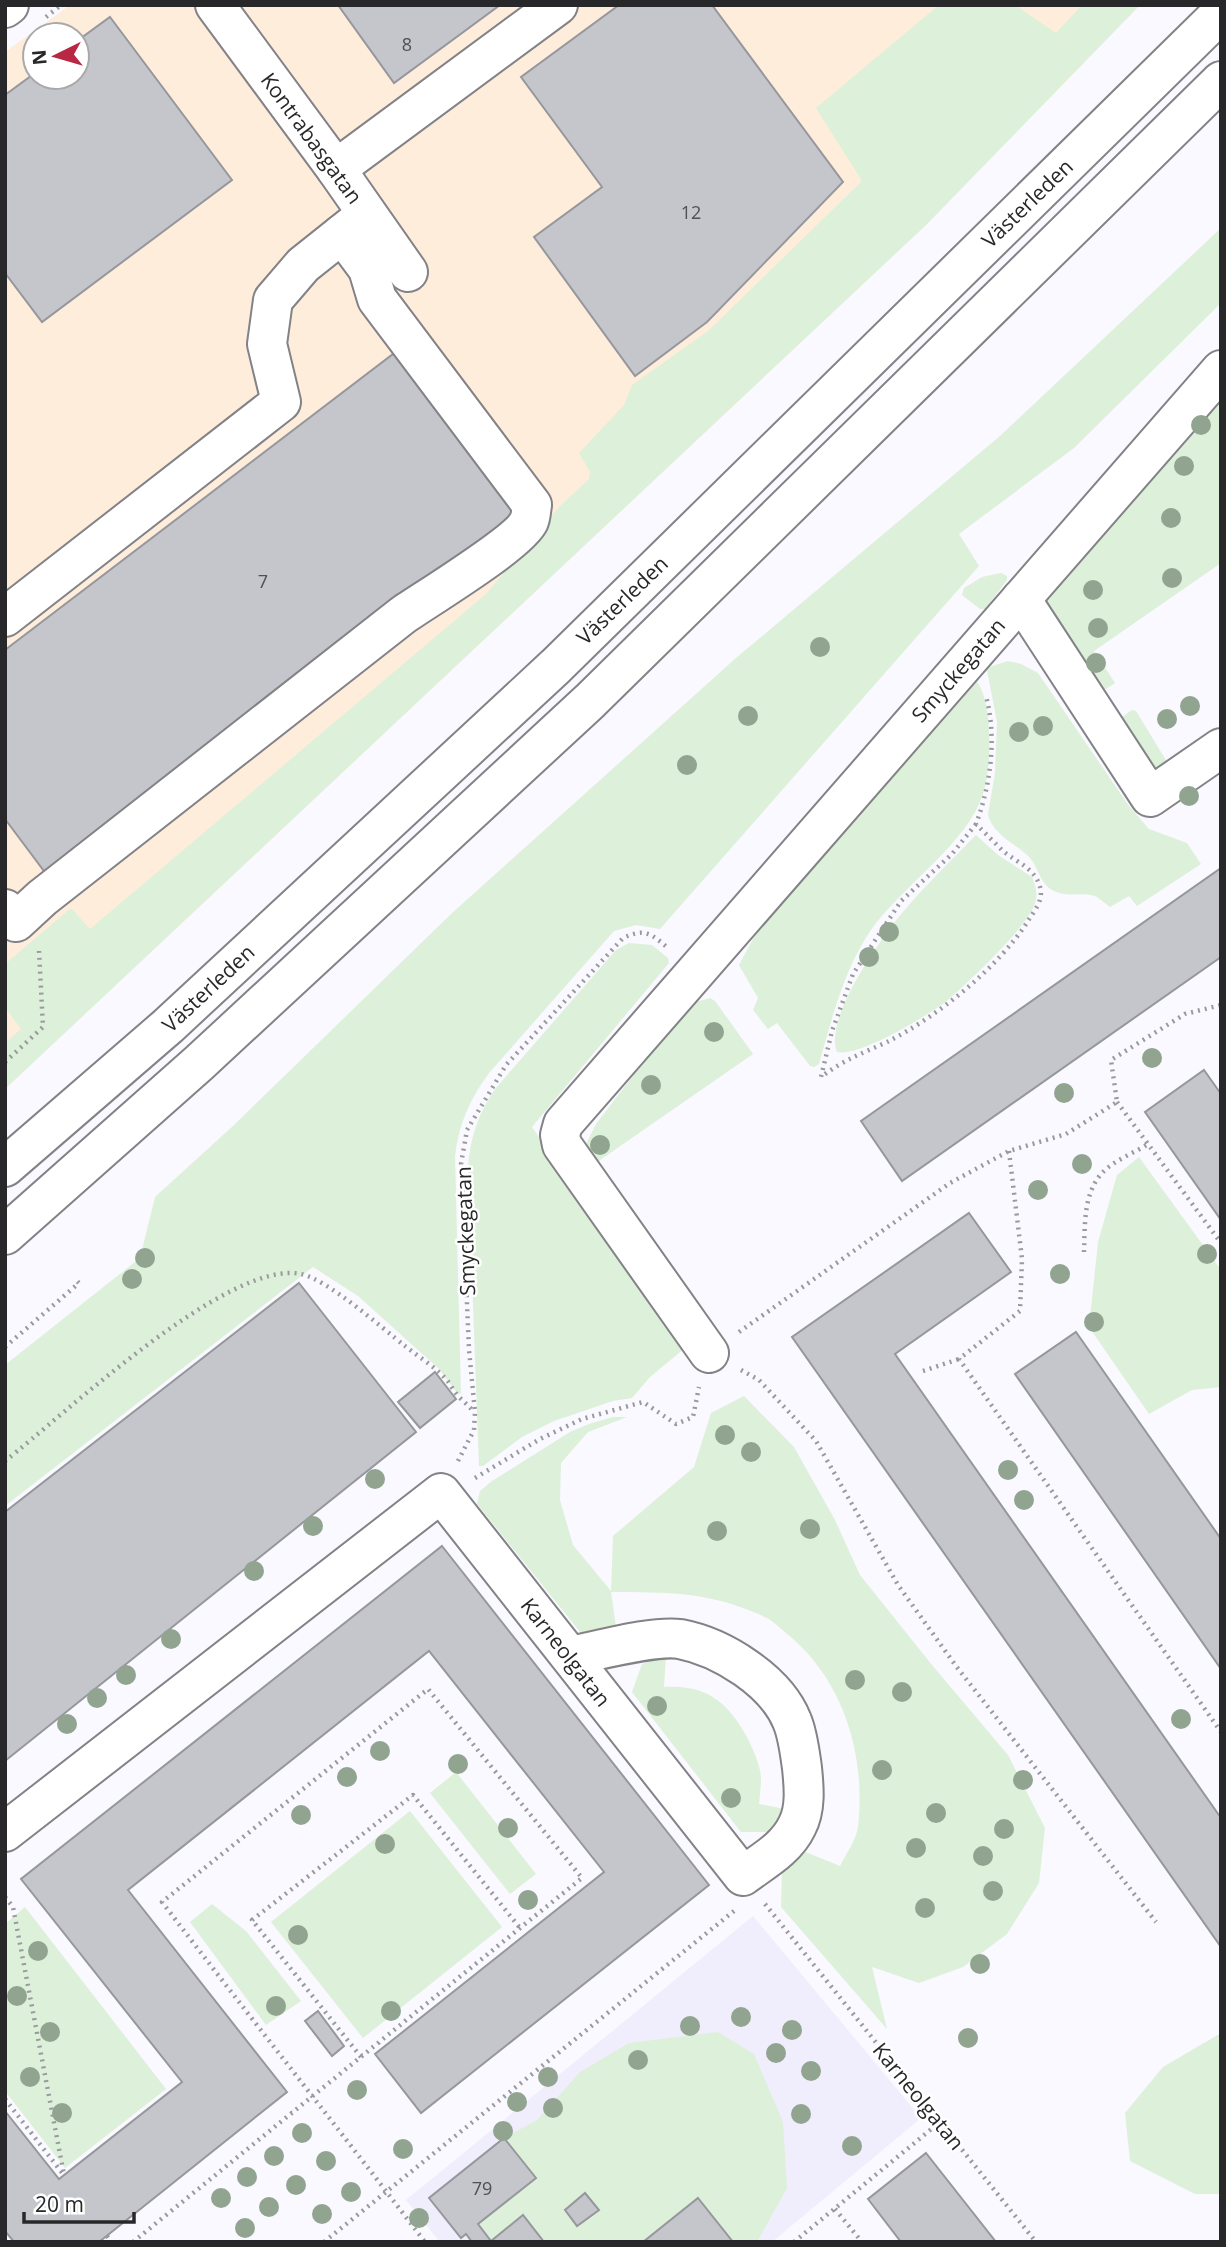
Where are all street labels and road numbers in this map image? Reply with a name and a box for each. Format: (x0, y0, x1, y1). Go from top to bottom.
street label: Kontrabasgatan (255, 67, 369, 209)
street label: Västerleden (975, 152, 1079, 254)
street label: Västerleden (570, 549, 674, 651)
street label: Smyckegatan (905, 612, 1011, 728)
street label: Västerleden (156, 938, 260, 1038)
street label: Smyckegatan (449, 1166, 481, 1296)
street label: Karneolgatan (515, 1592, 617, 1712)
street label: Karneolgatan (867, 2036, 971, 2156)

